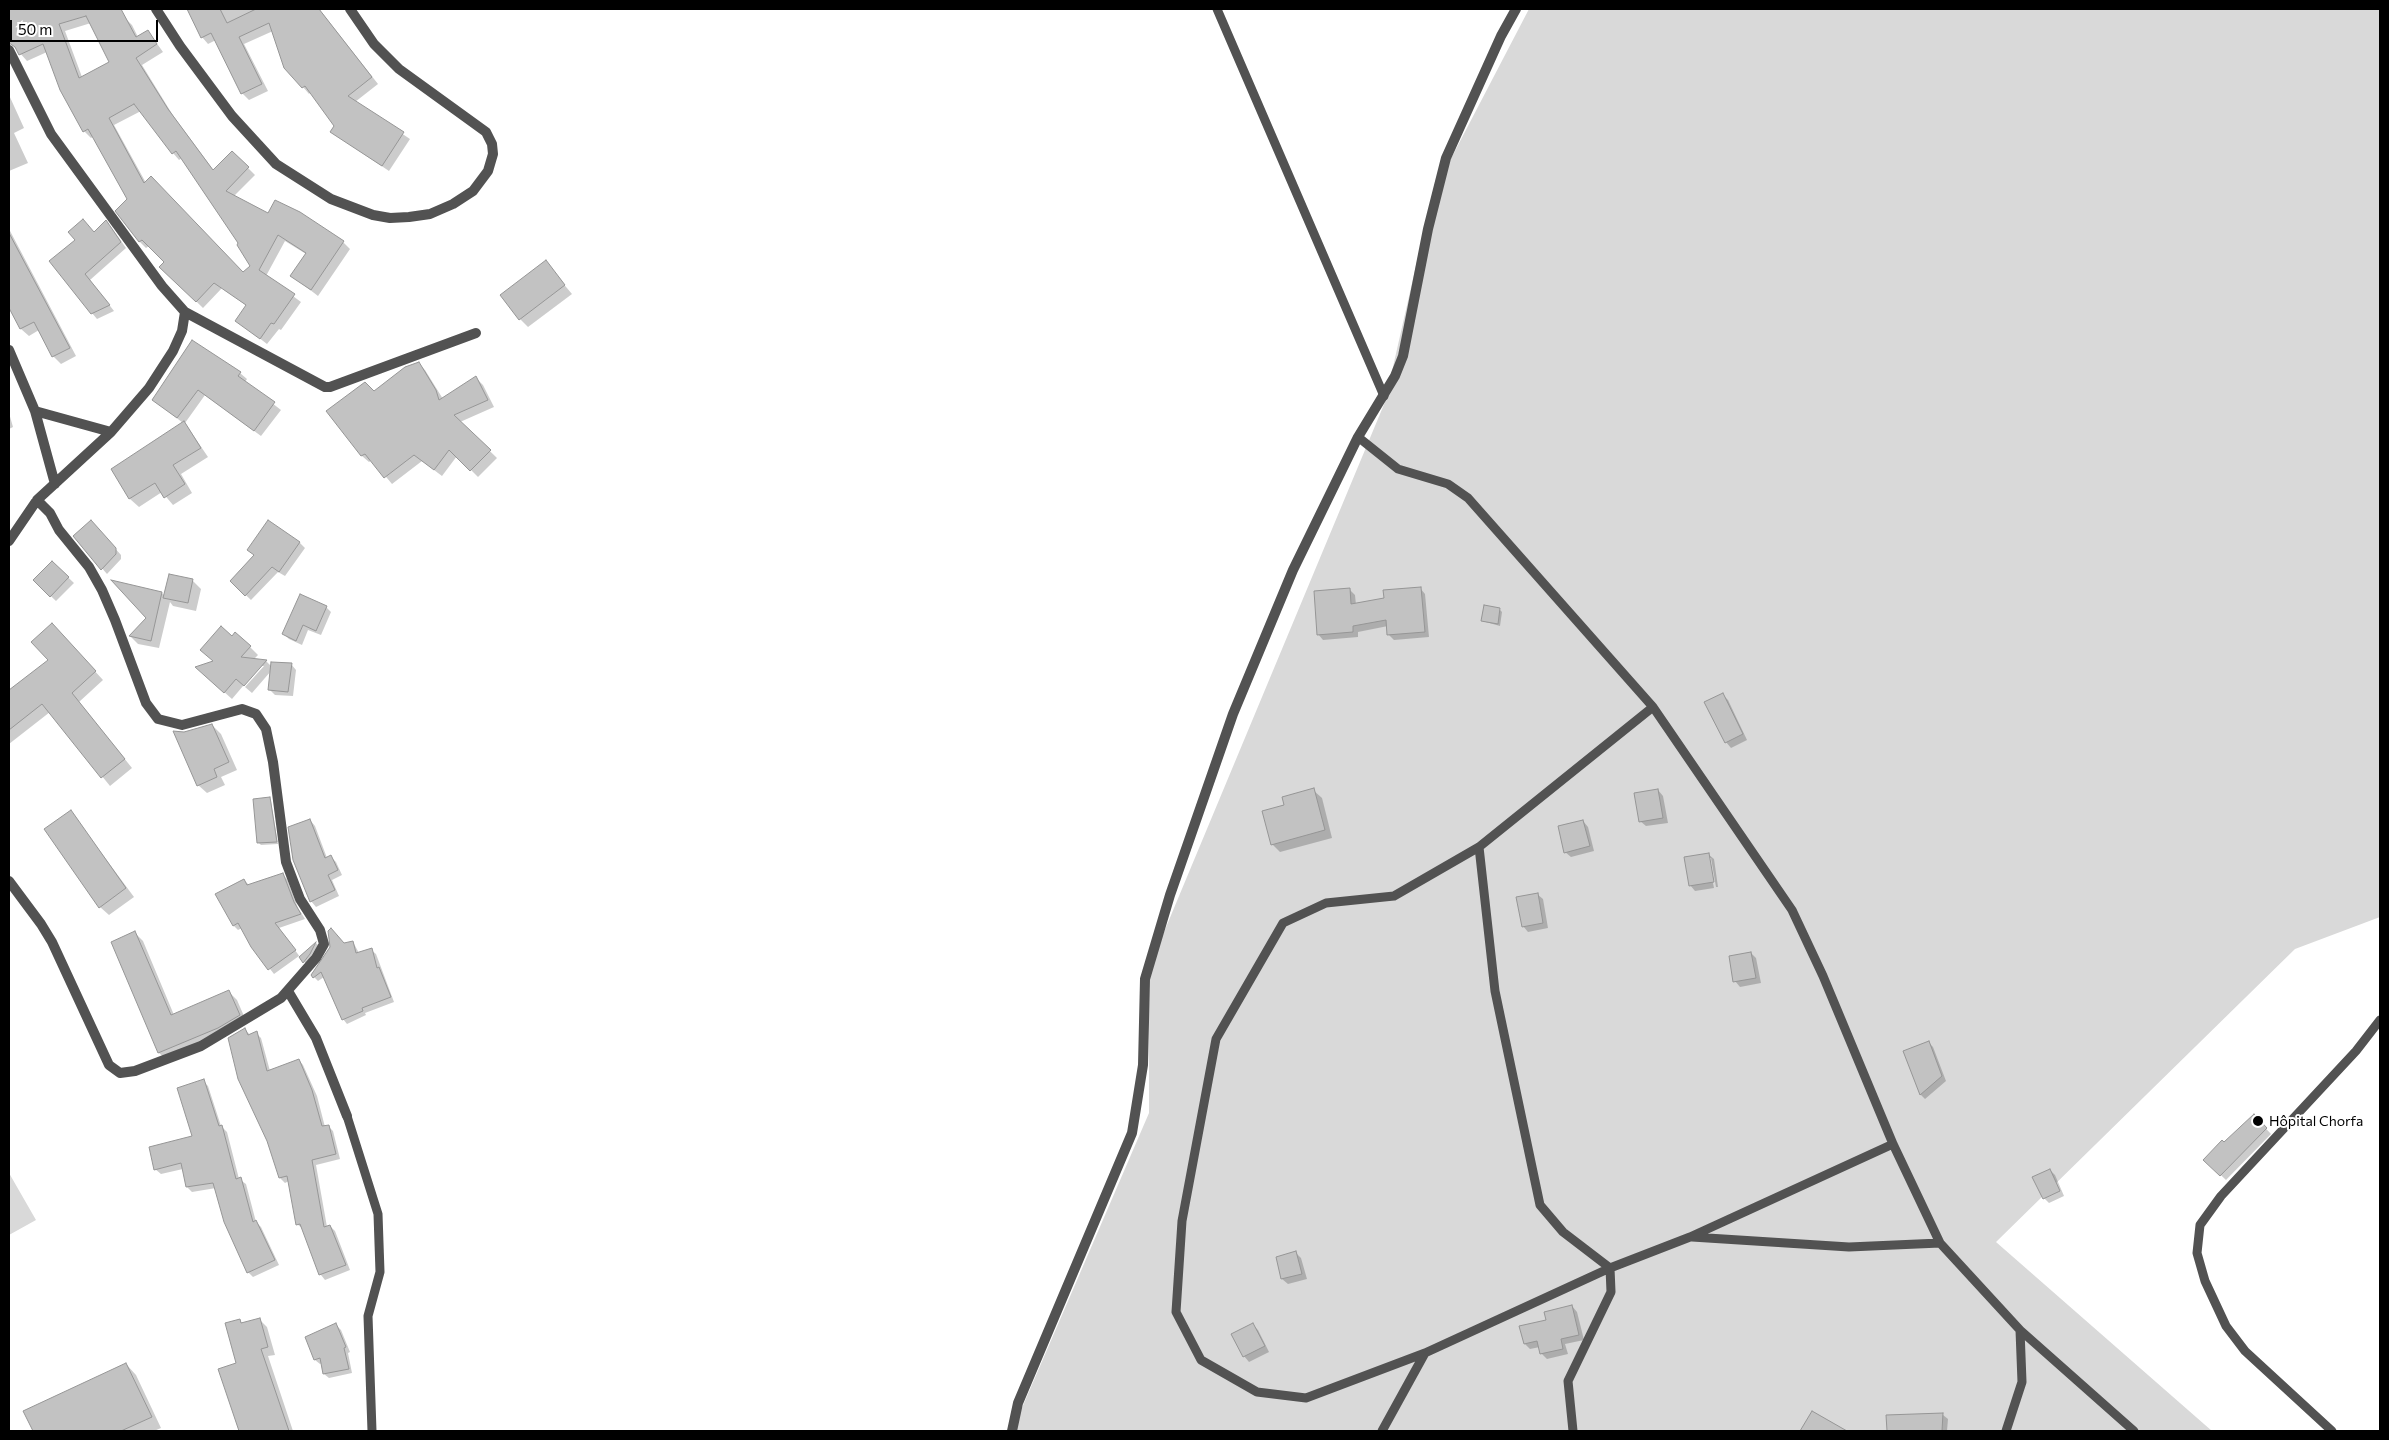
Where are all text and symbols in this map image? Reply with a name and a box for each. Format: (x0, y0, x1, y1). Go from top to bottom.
scale bar (12, 10, 160, 42)
text: 50 m (18, 20, 52, 38)
place label: Hôpital Chorfa (2269, 1113, 2363, 1129)
marker: Hôpital Chorfa (2251, 1114, 2265, 1128)

